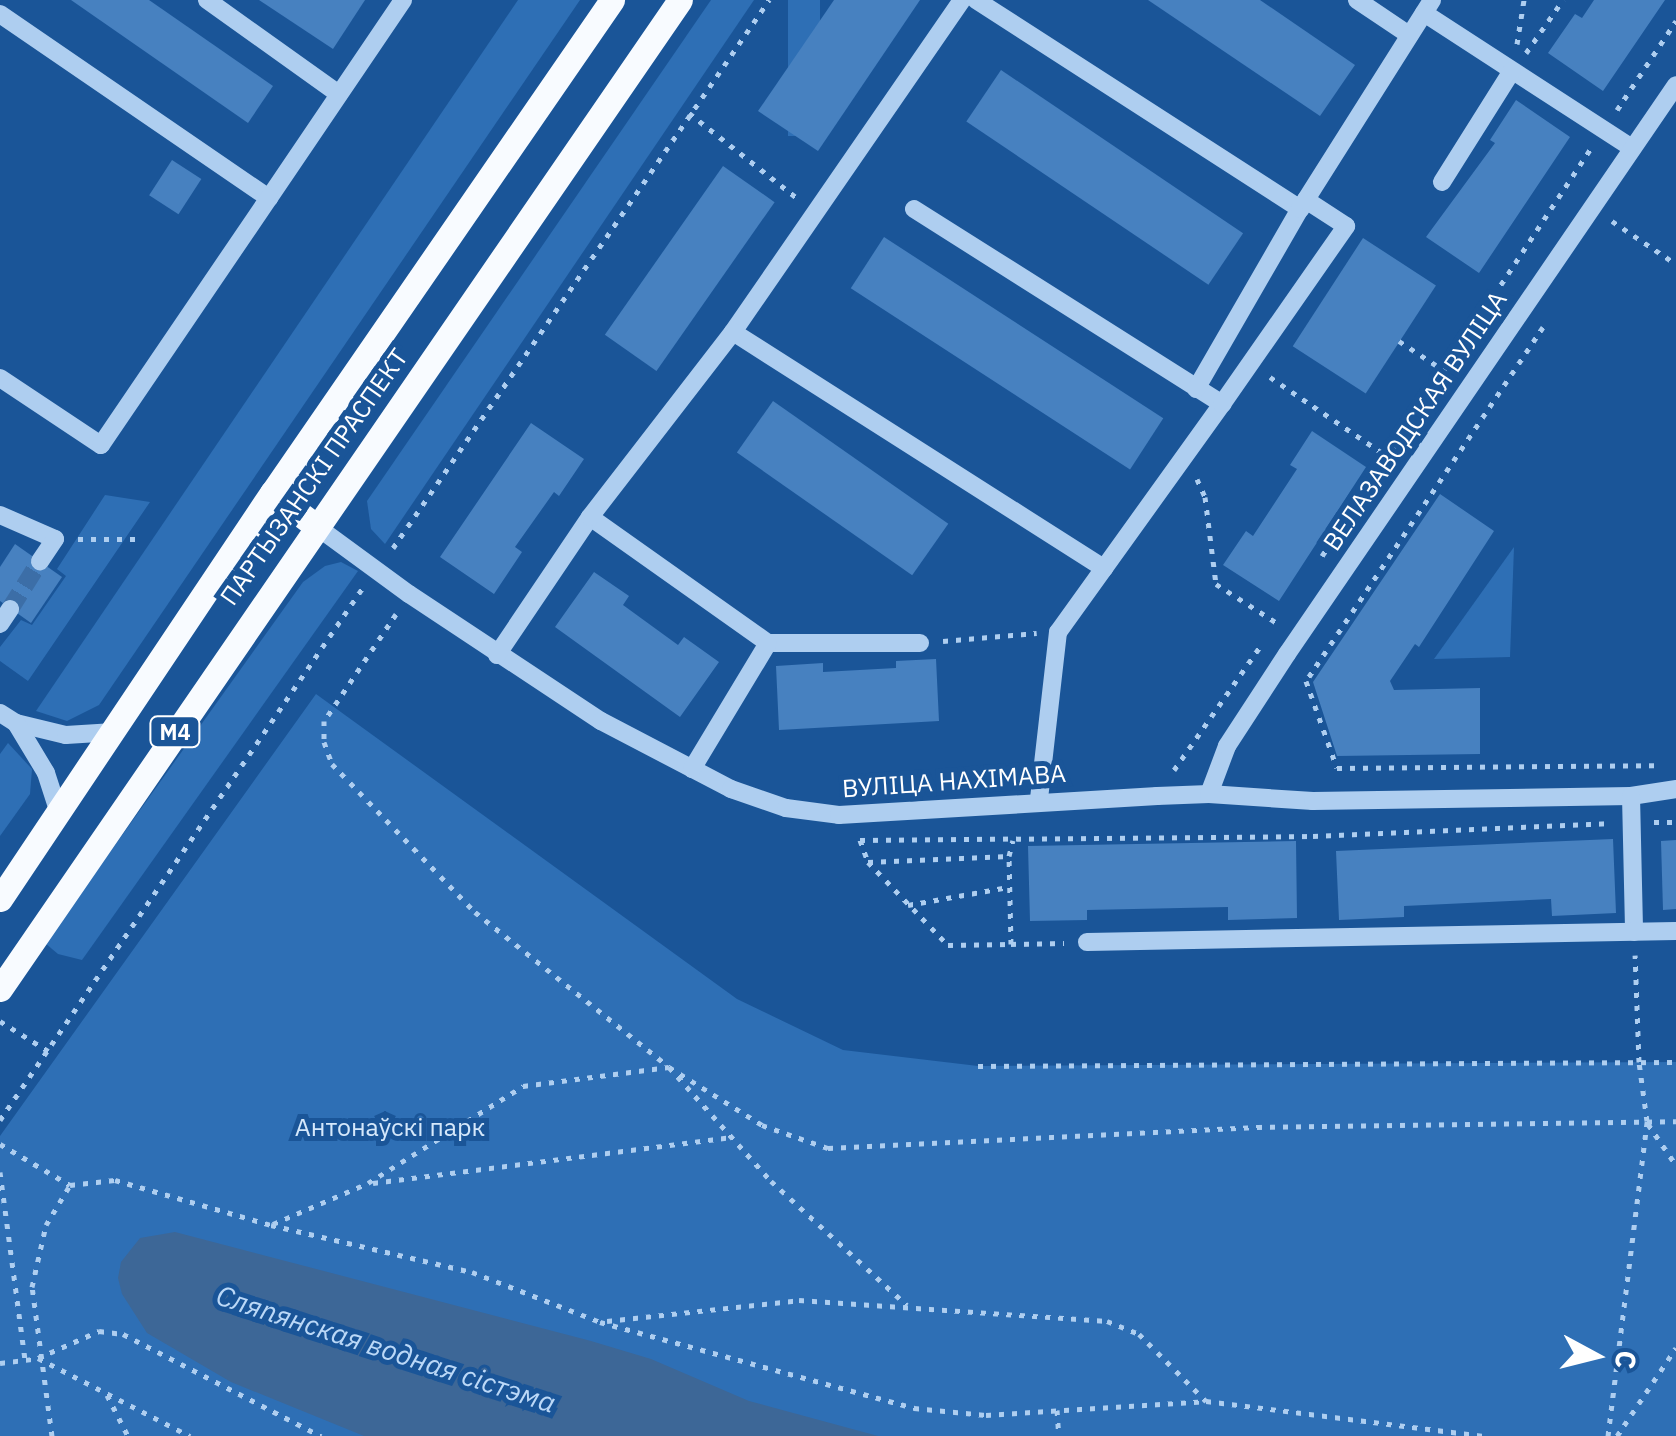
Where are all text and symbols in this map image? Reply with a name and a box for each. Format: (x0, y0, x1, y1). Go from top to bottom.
street label: ВЕЛАЗАВОДСКАЯ ВУЛІЦА (1317, 286, 1513, 556)
street label: ПАРТЫЗАНСКІ ПРАСПЕКТ (214, 343, 414, 611)
road number: М4 (148, 715, 202, 749)
street label: ВУЛІЦА НАХІМАВА (841, 758, 1067, 804)
park label: Антонаўскі парк (295, 1112, 485, 1142)
water label: Сляпянская водная сістэма (212, 1278, 560, 1420)
north arrow (1546, 1306, 1646, 1406)
text: С (1607, 1348, 1646, 1371)

